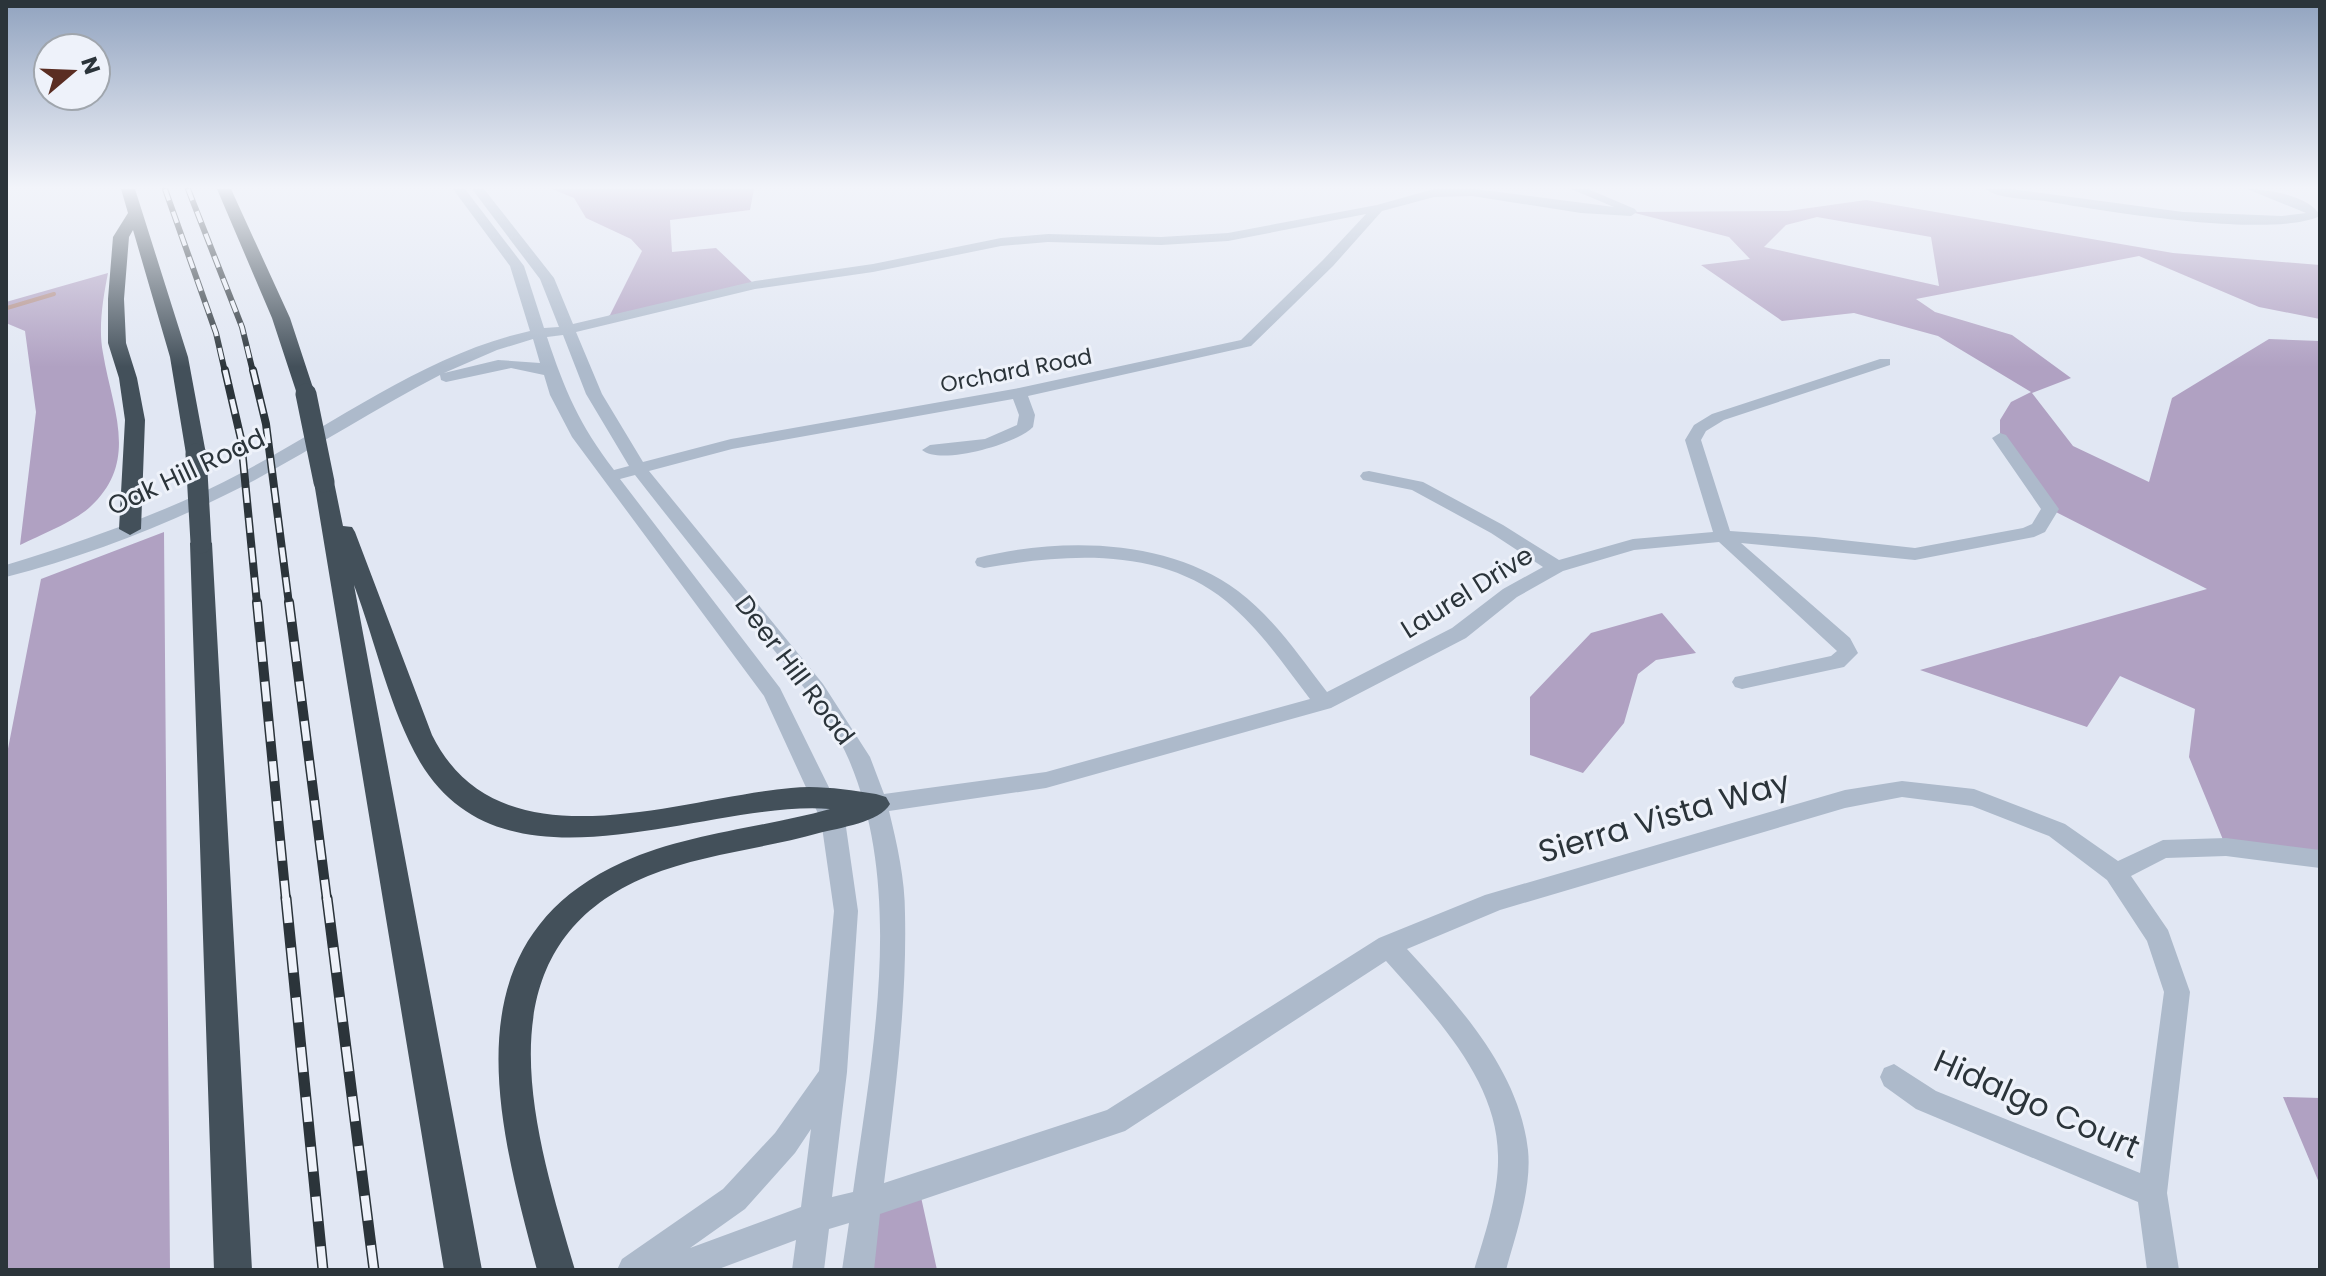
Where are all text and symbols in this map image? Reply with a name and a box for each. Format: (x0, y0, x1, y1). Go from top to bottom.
north arrow (32, 32, 112, 112)
text: N (73, 53, 108, 79)
street label: Orchard Road (938, 341, 1095, 400)
street label: Oak Hill Road (101, 420, 271, 524)
street label: Laurel Drive (1394, 537, 1540, 647)
street label: Deer Hill Road (727, 588, 863, 752)
street label: Sierra Vista Way (1533, 759, 1795, 874)
street label: Hidalgo Court (1927, 1038, 2147, 1169)

